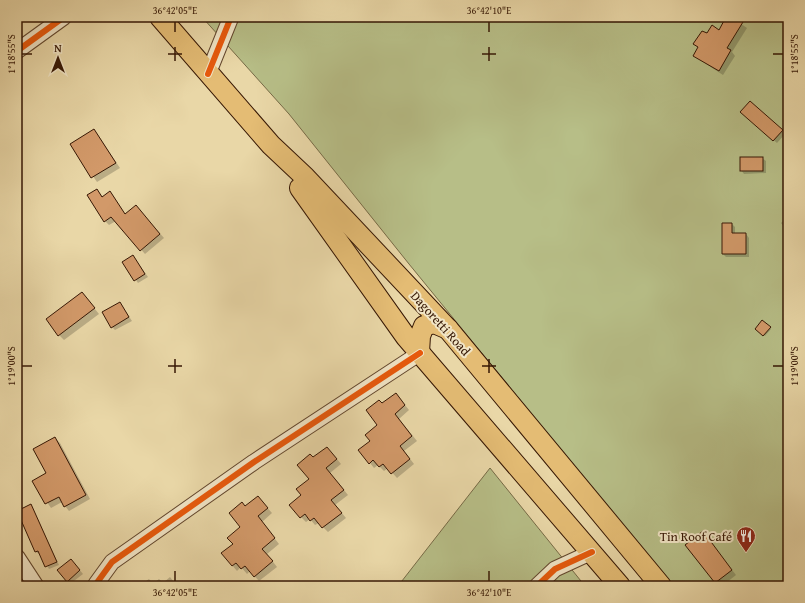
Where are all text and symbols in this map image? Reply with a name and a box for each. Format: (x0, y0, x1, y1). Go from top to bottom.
text: 36°42'05"E (153, 3, 197, 18)
text: 36°42'10"E (467, 3, 511, 18)
text: 1°18'55"S (4, 34, 19, 74)
text: 1°18'55"S (787, 34, 802, 74)
north arrow (38, 38, 78, 78)
text: N (54, 40, 62, 56)
street label: Dagoretti Road (406, 287, 475, 360)
text: 1°19'00"S (4, 346, 19, 386)
text: 1°19'00"S (787, 346, 802, 386)
restaurant icon: Tin Roof Café (735, 525, 757, 553)
place label: Tin Roof Café (660, 527, 732, 546)
text: 36°42'05"E (153, 585, 197, 600)
text: 36°42'10"E (467, 585, 511, 600)

